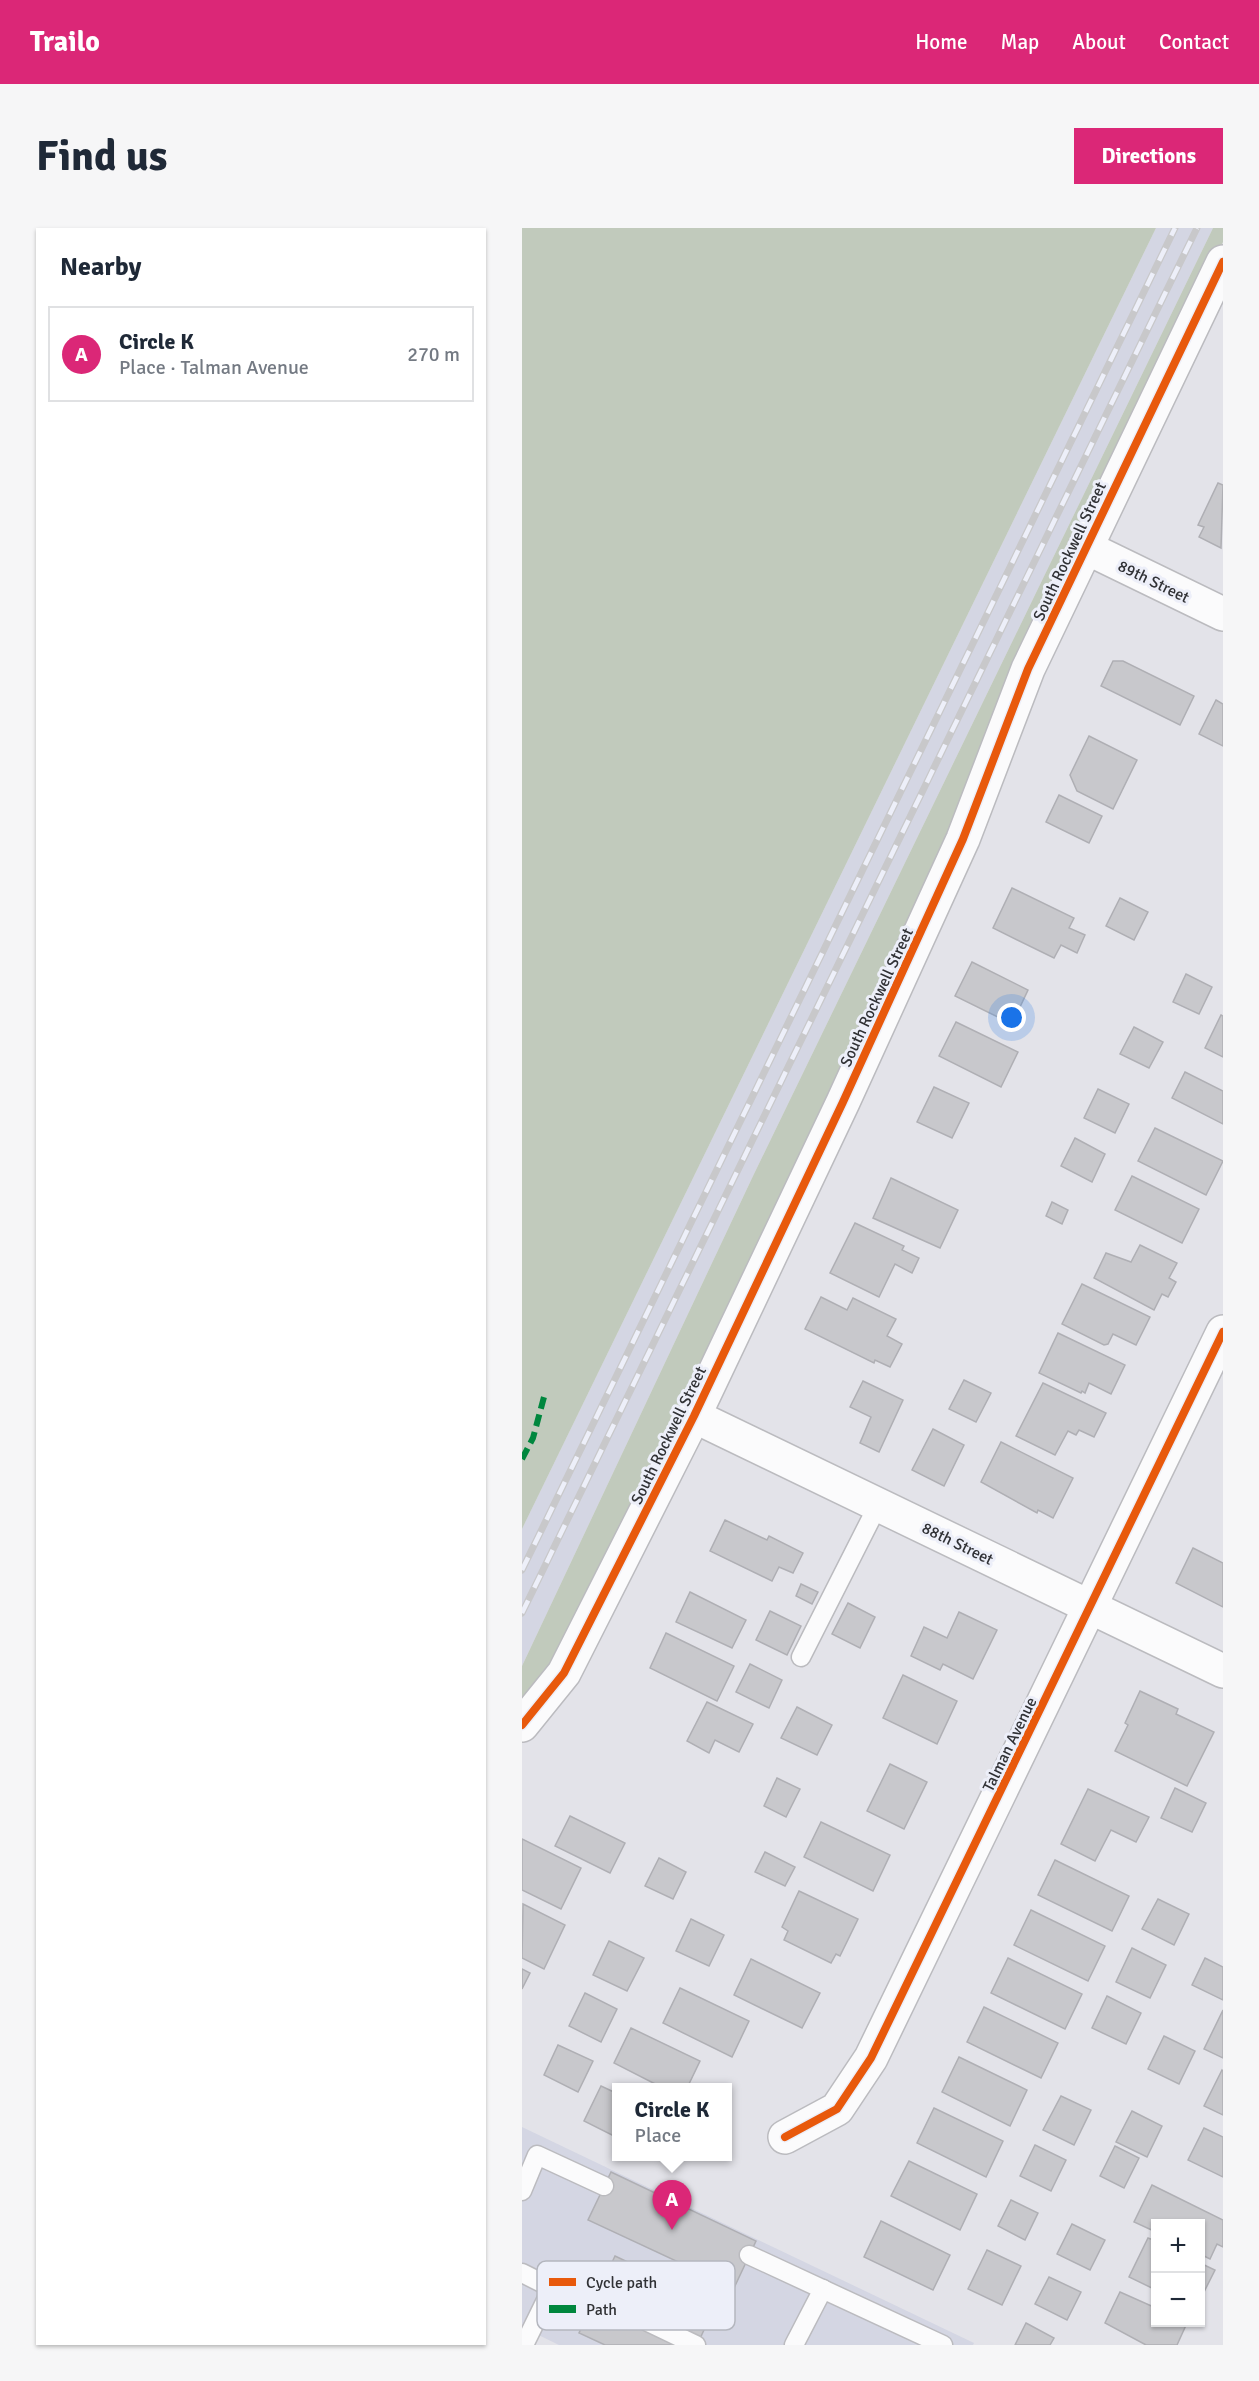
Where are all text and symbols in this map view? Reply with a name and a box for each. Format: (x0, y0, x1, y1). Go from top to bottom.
text: Trailo (30, 25, 100, 59)
text: Home (915, 29, 968, 55)
text: Map (1001, 29, 1039, 55)
text: About (1072, 29, 1126, 55)
text: Contact (1159, 29, 1229, 55)
button: Directions (1074, 128, 1223, 184)
text: Find us (36, 131, 167, 182)
text: Nearby (60, 251, 141, 283)
text: Circle K (119, 328, 194, 355)
text: A (75, 342, 88, 367)
text: 270 m (407, 342, 460, 367)
text: Place · Talman Avenue (119, 355, 309, 380)
street label: South Rockwell Street (1029, 478, 1111, 624)
street label: 89th Street (1115, 556, 1193, 608)
street label: South Rockwell Street (836, 924, 918, 1070)
your location (997, 1003, 1026, 1032)
street label: South Rockwell Street (627, 1363, 711, 1508)
street label: 88th Street (919, 1518, 997, 1570)
street label: Talman Avenue (978, 1694, 1041, 1795)
popup (612, 2083, 732, 2161)
text: Circle K (635, 2096, 709, 2123)
text: Place (635, 2123, 681, 2148)
pin: A (652, 2180, 692, 2230)
map controls (1151, 2219, 1205, 2327)
button: + (1151, 2219, 1205, 2273)
legend (537, 2261, 735, 2330)
text: Cycle path (586, 2273, 657, 2293)
button: − (1151, 2273, 1205, 2327)
text: Path (586, 2300, 617, 2320)

